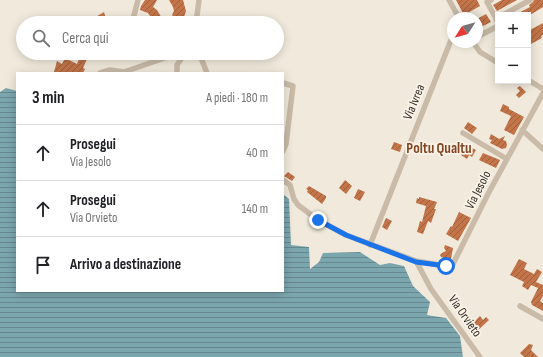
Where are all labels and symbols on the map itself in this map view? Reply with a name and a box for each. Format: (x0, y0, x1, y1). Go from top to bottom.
north arrow (447, 12, 483, 48)
street label: Via Ivrea (400, 82, 428, 122)
district label: Poltu Qualtu (406, 139, 472, 158)
street label: Via Jesolo (462, 168, 494, 212)
route end (309, 211, 327, 229)
route start (437, 257, 455, 275)
street label: Via Orvieto (445, 292, 485, 340)

